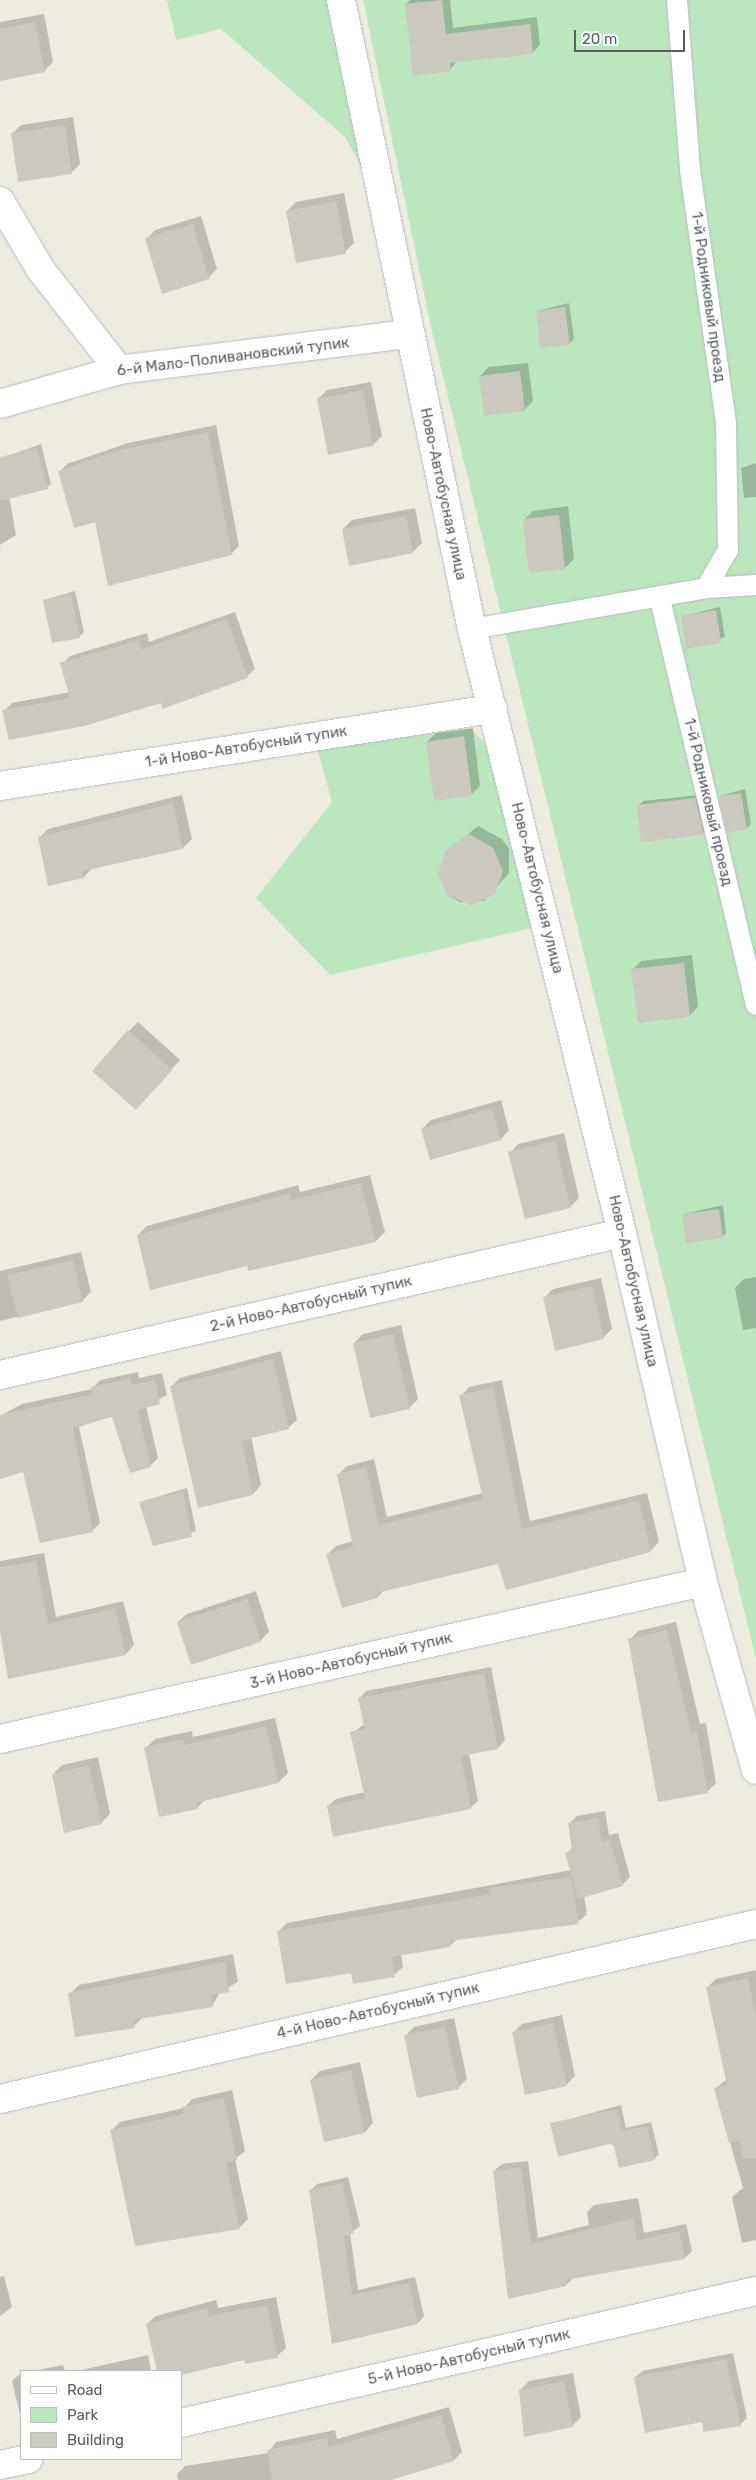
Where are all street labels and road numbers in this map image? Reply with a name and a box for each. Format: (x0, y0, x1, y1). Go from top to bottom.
street label: 1-й Родниковый проезд (687, 211, 729, 383)
street label: 6-й Мало-Поливановский тупик (116, 334, 350, 380)
street label: Ново-Автобусная улица (416, 406, 470, 582)
street label: 1-й Родниковый проезд (680, 716, 736, 888)
street label: 1-й Ново-Автобусный тупик (144, 722, 348, 772)
street label: Ново-Автобусная улица (507, 801, 567, 975)
street label: Ново-Автобусная улица (604, 1193, 662, 1369)
street label: 2-й Ново-Автобусный тупик (208, 1272, 414, 1336)
street label: 3-й Ново-Автобусный тупик (248, 1629, 454, 1693)
street label: 4-й Ново-Автобусный тупик (275, 1979, 481, 2043)
street label: 5-й Ново-Автобусный тупик (366, 2325, 572, 2389)

